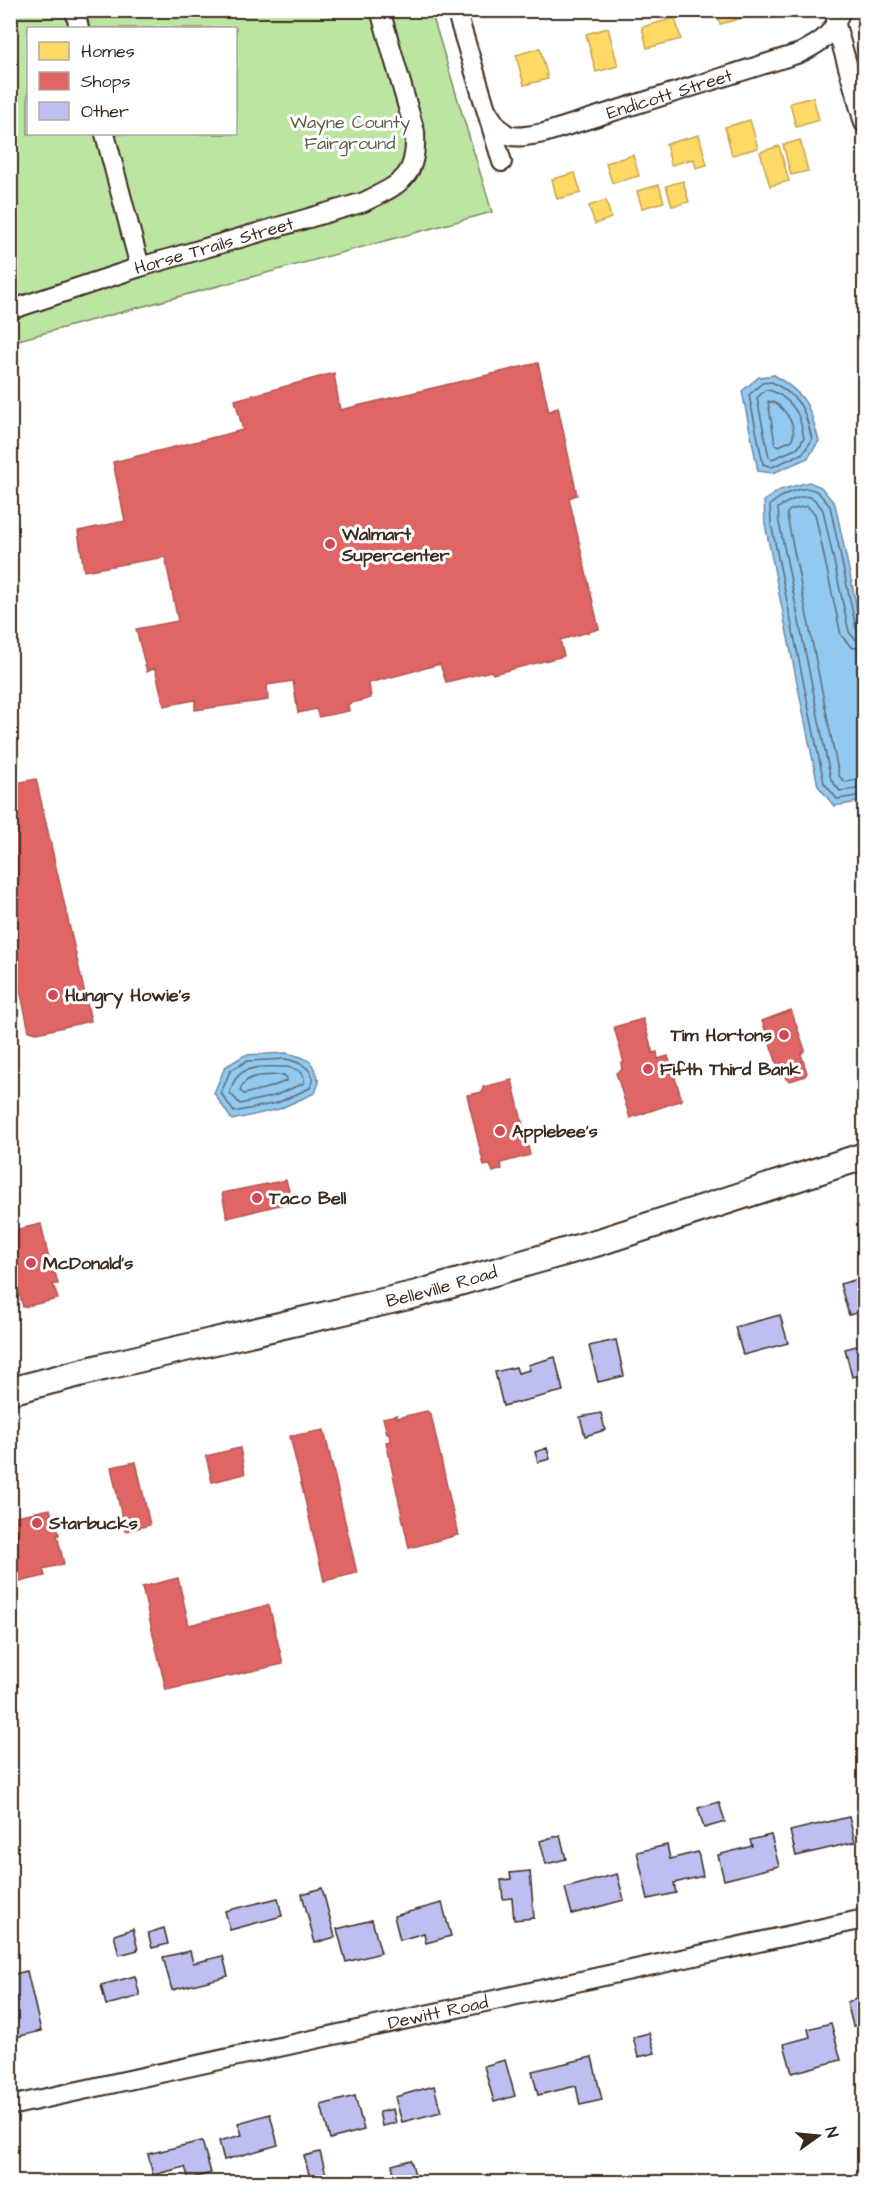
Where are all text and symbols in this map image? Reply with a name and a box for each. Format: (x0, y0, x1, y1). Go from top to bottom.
legend (27, 27, 237, 135)
text: Homes (81, 39, 135, 64)
street label: Endicott Street (603, 62, 736, 125)
text: Shops (81, 69, 131, 94)
text: Other (81, 99, 129, 124)
park label: Wayne County Fairground (290, 110, 410, 157)
street label: Horse Trails Street (131, 210, 297, 280)
place label: Walmart Supercenter (341, 522, 450, 568)
marker: Walmart Supercenter (323, 537, 337, 551)
place label: Hungry Howie's (65, 983, 190, 1009)
marker: Hungry Howie's (46, 988, 60, 1002)
place label: Tim Hortons (669, 1023, 772, 1048)
marker: Tim Hortons (777, 1028, 791, 1042)
place label: Fifth Third Bank (660, 1057, 801, 1082)
marker: Fifth Third Bank (641, 1062, 655, 1076)
place label: Applebee's (512, 1119, 598, 1144)
marker: Applebee's (493, 1124, 507, 1138)
place label: Taco Bell (268, 1186, 346, 1211)
marker: Taco Bell (250, 1191, 264, 1205)
place label: McDonald's (43, 1251, 133, 1276)
marker: McDonald's (24, 1256, 38, 1270)
street label: Belleville Road (384, 1259, 500, 1313)
place label: Starbucks (48, 1511, 138, 1536)
marker: Starbucks (30, 1516, 44, 1530)
street label: Dewitt Road (385, 1989, 490, 2035)
north arrow (788, 2106, 848, 2166)
text: N (820, 2125, 843, 2140)

